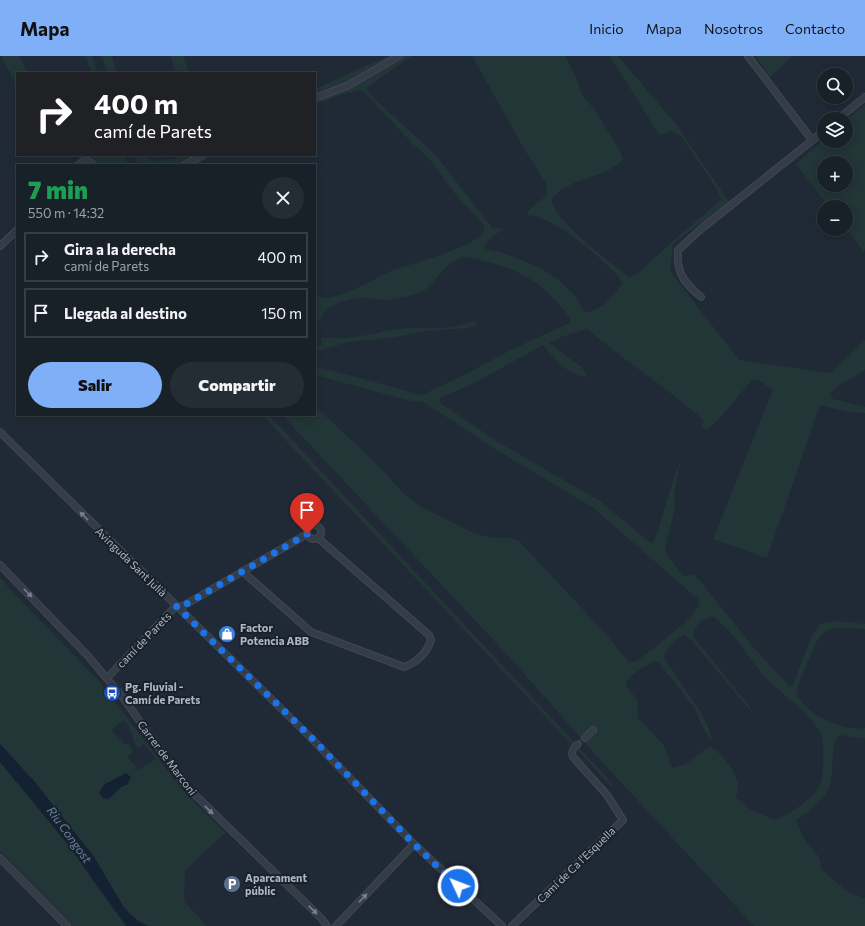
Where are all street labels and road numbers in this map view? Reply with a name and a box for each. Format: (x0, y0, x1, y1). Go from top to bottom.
street label: Avinguda Sant Julià (92, 524, 170, 600)
street label: camí de Parets (114, 609, 173, 670)
street label: Carrer de Marconi (135, 718, 200, 798)
street label: Camí de Ca l'Esquella (534, 824, 617, 905)

